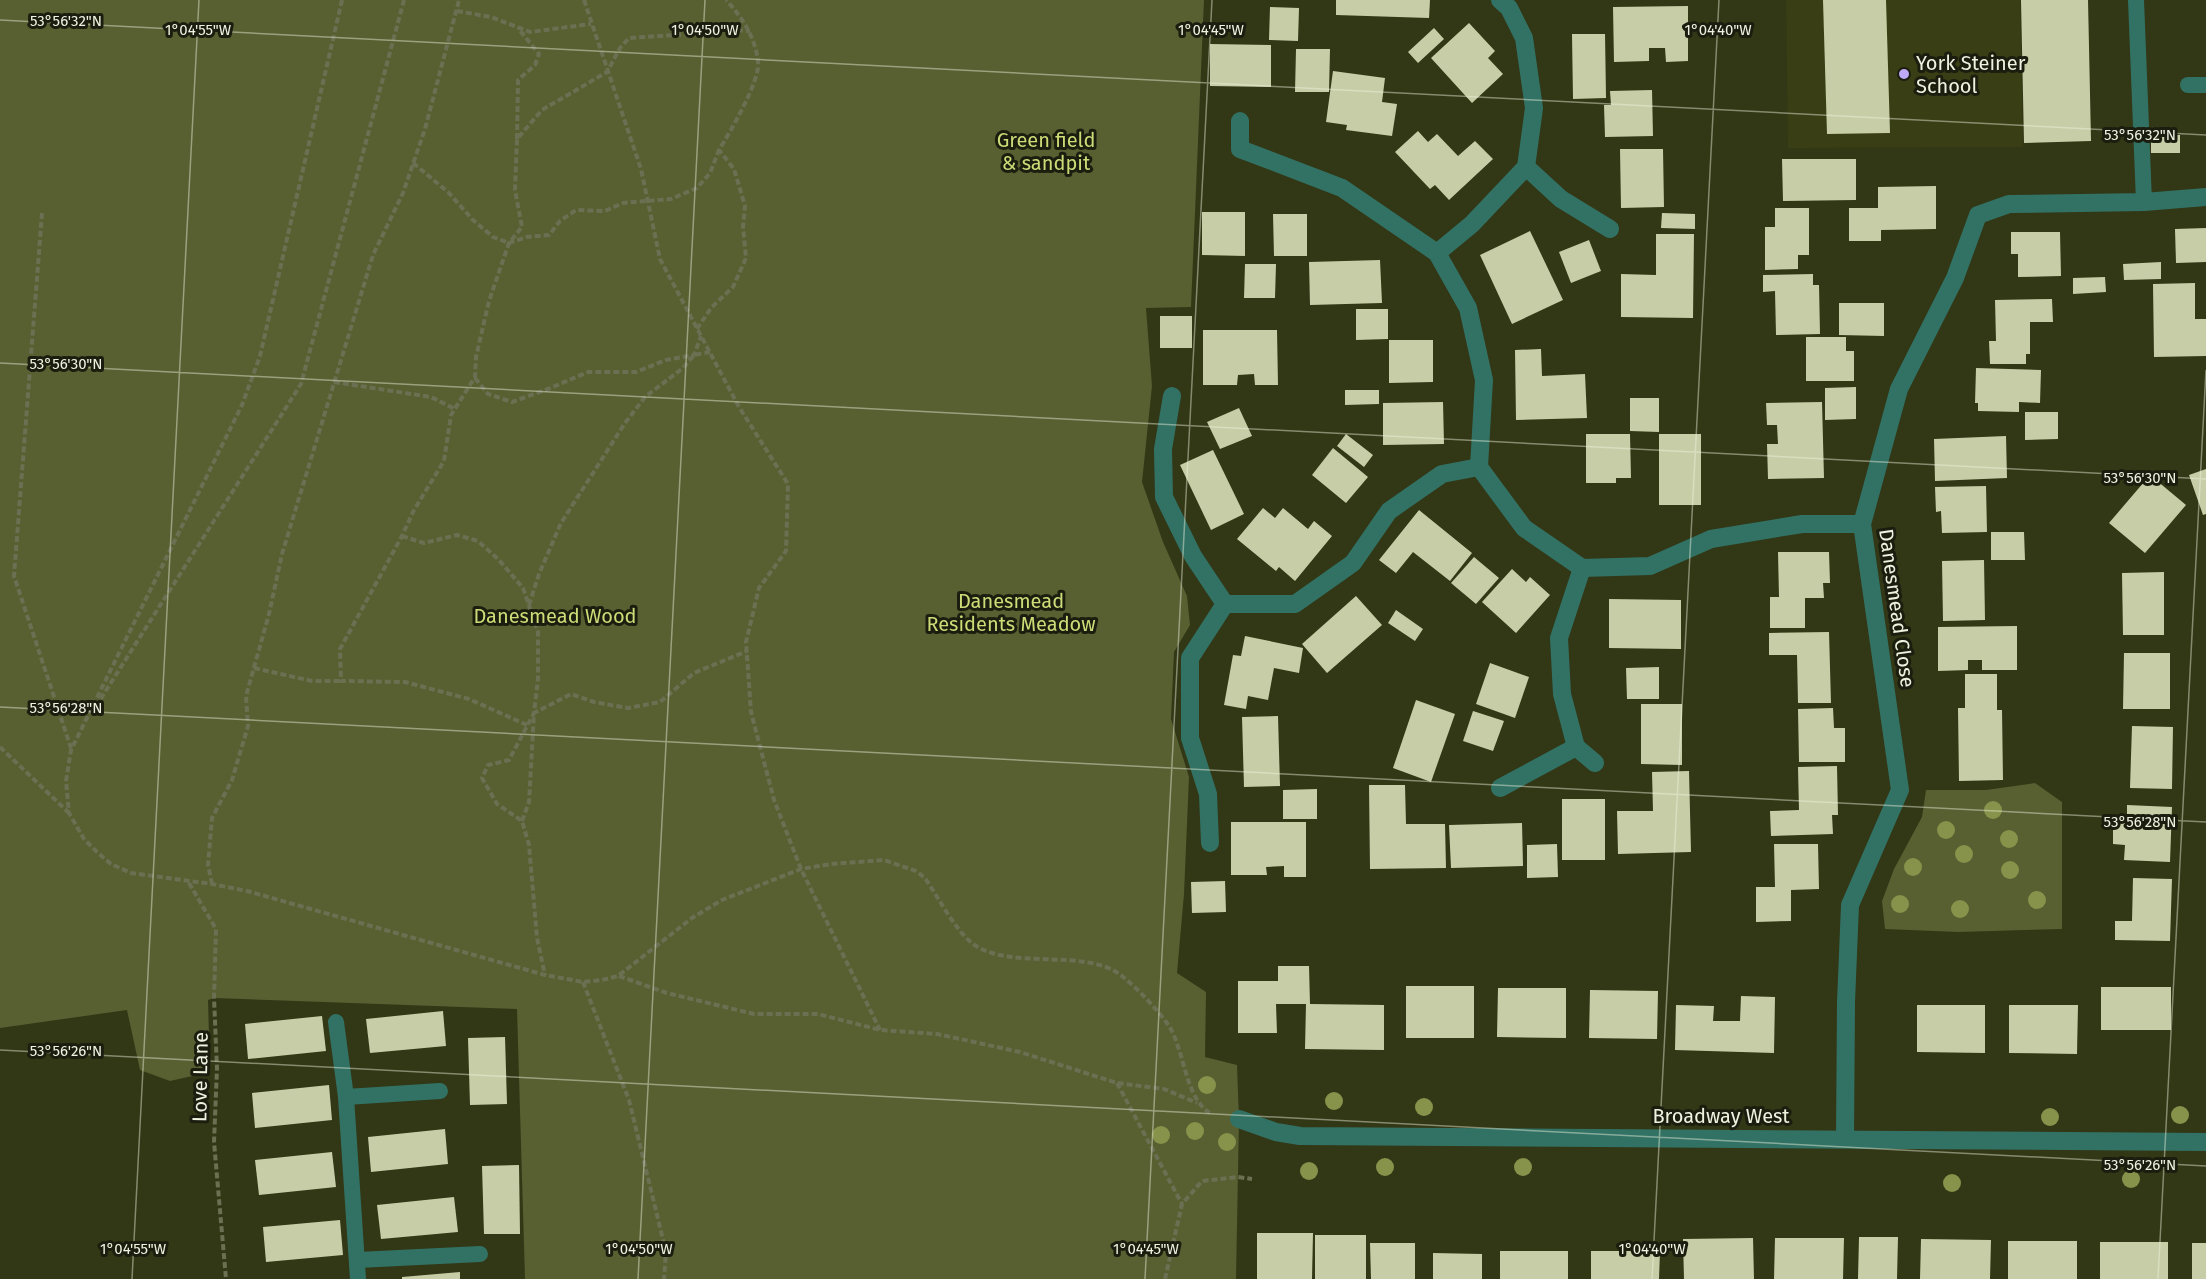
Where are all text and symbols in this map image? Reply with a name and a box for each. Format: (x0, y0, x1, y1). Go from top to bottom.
text: 53°56'32"N (30, 12, 102, 30)
text: 1°04'55"W (165, 21, 232, 39)
text: 1°04'50"W (671, 21, 739, 39)
text: 1°04'45"W (1178, 21, 1245, 39)
text: 1°04'40"W (1684, 21, 1752, 39)
place label: York Steiner School (1916, 51, 2026, 98)
marker: York Steiner School (1897, 67, 1911, 81)
text: 53°56'32"N (2104, 126, 2176, 144)
park label: Green field & sandpit (997, 128, 1095, 175)
text: 53°56'30"N (29, 355, 103, 373)
text: 53°56'30"N (2103, 469, 2177, 487)
street label: Danesmead Close (1874, 527, 1920, 689)
park label: Danesmead Residents Meadow (926, 589, 1096, 636)
park label: Danesmead Wood (473, 604, 637, 628)
text: 53°56'28"N (30, 699, 102, 717)
text: 53°56'28"N (2104, 813, 2176, 831)
street label: Love Lane (187, 1032, 213, 1122)
text: 53°56'26"N (30, 1042, 102, 1060)
street label: Broadway West (1652, 1104, 1790, 1128)
text: 53°56'26"N (2104, 1156, 2176, 1174)
text: 1°04'55"W (100, 1240, 167, 1258)
text: 1°04'50"W (605, 1240, 673, 1258)
text: 1°04'45"W (1113, 1240, 1180, 1258)
text: 1°04'40"W (1618, 1240, 1686, 1258)

